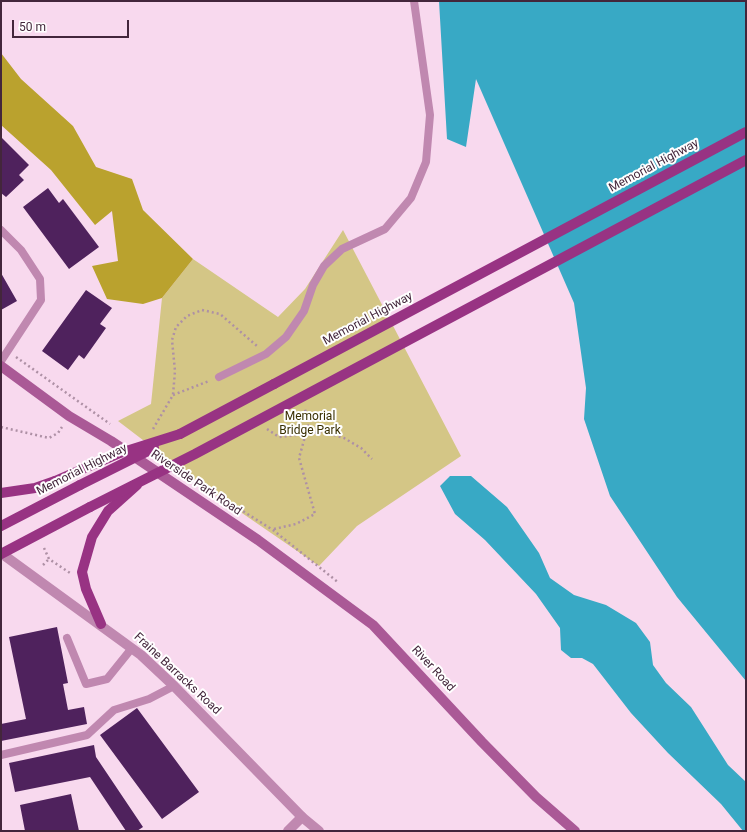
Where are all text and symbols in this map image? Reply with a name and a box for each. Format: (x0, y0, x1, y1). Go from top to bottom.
scale bar (14, 12, 131, 38)
text: 50 m (19, 20, 46, 34)
street label: Memorial Highway (607, 136, 701, 196)
street label: Memorial Highway (321, 289, 415, 349)
park label: Memorial Bridge Park (279, 410, 341, 438)
street label: Memorial Highway (34, 441, 130, 499)
street label: Riverside Park Road (148, 447, 244, 519)
street label: Fraine Barracks Road (131, 630, 223, 718)
street label: River Road (408, 643, 458, 695)

